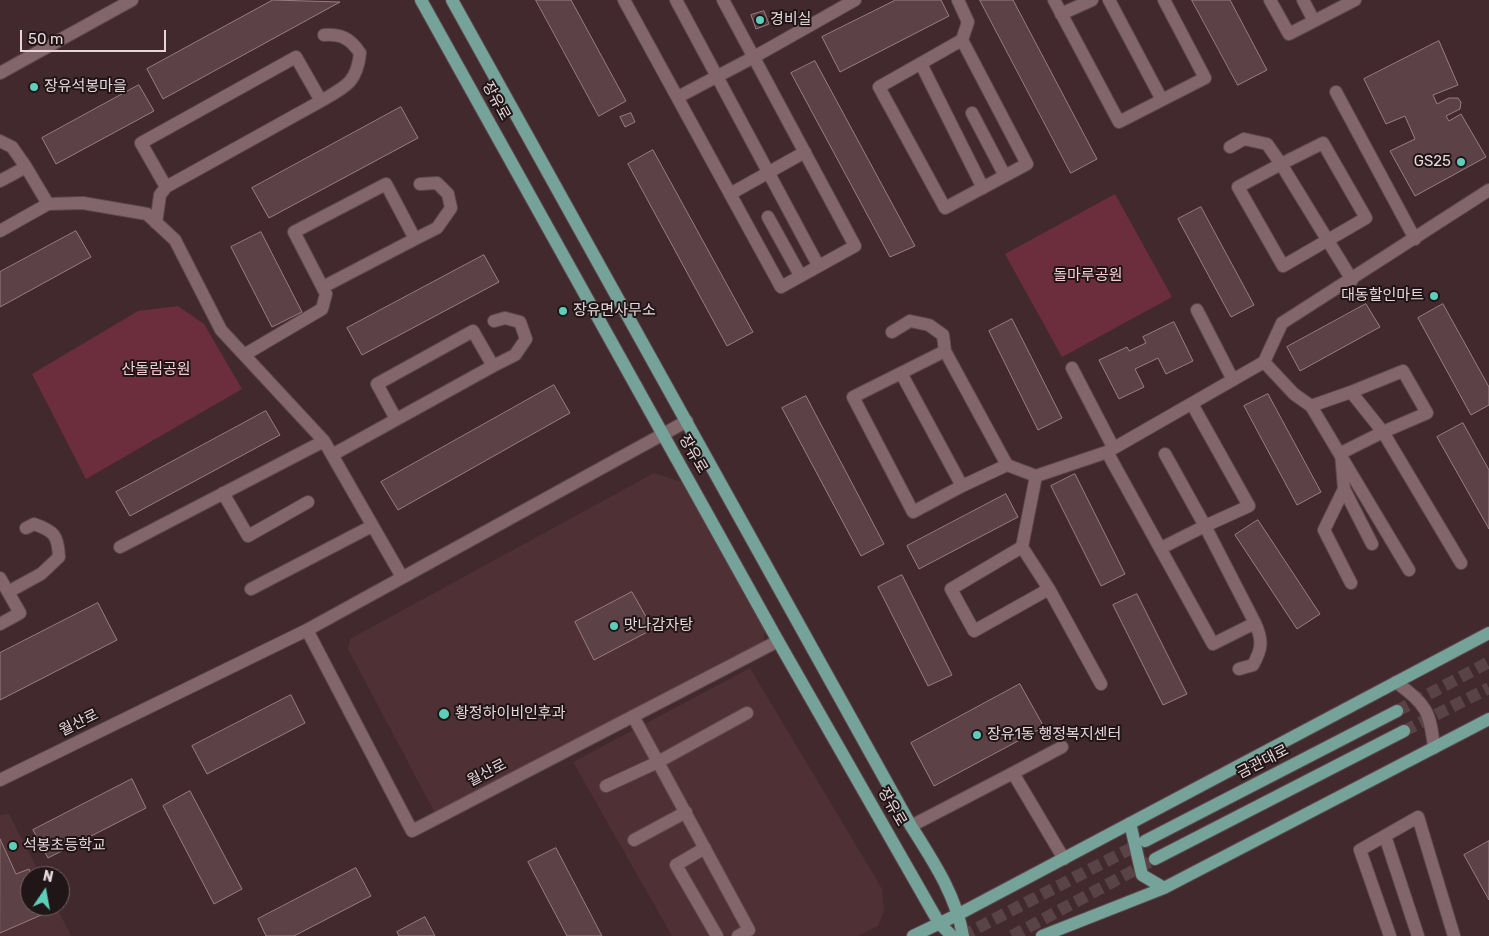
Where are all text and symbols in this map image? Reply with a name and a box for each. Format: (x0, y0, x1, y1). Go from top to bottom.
place label: 경비실 (770, 11, 811, 29)
marker: 경비실 (754, 14, 766, 26)
scale bar (22, 20, 169, 52)
text: 50 m (28, 30, 63, 48)
place label: 장유석봉마을 (44, 78, 127, 96)
street label: 장유로 (478, 79, 514, 123)
marker: 장유석봉마을 (28, 81, 40, 93)
place label: GS25 (1414, 153, 1451, 171)
marker: GS25 (1455, 156, 1467, 168)
park label: 돌마루공원 (1054, 267, 1122, 285)
place label: 대동할인마트 (1341, 287, 1424, 305)
marker: 대동할인마트 (1428, 290, 1440, 302)
place label: 장유면사무소 (573, 302, 656, 320)
marker: 장유면사무소 (557, 305, 569, 317)
park label: 산돌림공원 (122, 361, 190, 379)
street label: 장유로 (675, 432, 711, 476)
place label: 맛나감자탕 (624, 617, 693, 635)
marker: 맛나감자탕 (608, 620, 620, 632)
place label: 황정하이비인후과 (455, 705, 565, 723)
street label: 월산로 (56, 706, 102, 740)
marker: 황정하이비인후과 (437, 707, 451, 721)
place label: 장유1동 행정복지센터 (987, 726, 1121, 744)
marker: 장유1동 행정복지센터 (971, 729, 983, 741)
street label: 금관대로 (1234, 741, 1292, 783)
street label: 월산로 (464, 756, 510, 790)
street label: 장유로 (874, 785, 910, 829)
place label: 석봉초등학교 (23, 837, 106, 855)
marker: 석봉초등학교 (7, 840, 19, 852)
north arrow (20, 866, 70, 916)
text: N (41, 867, 55, 886)

